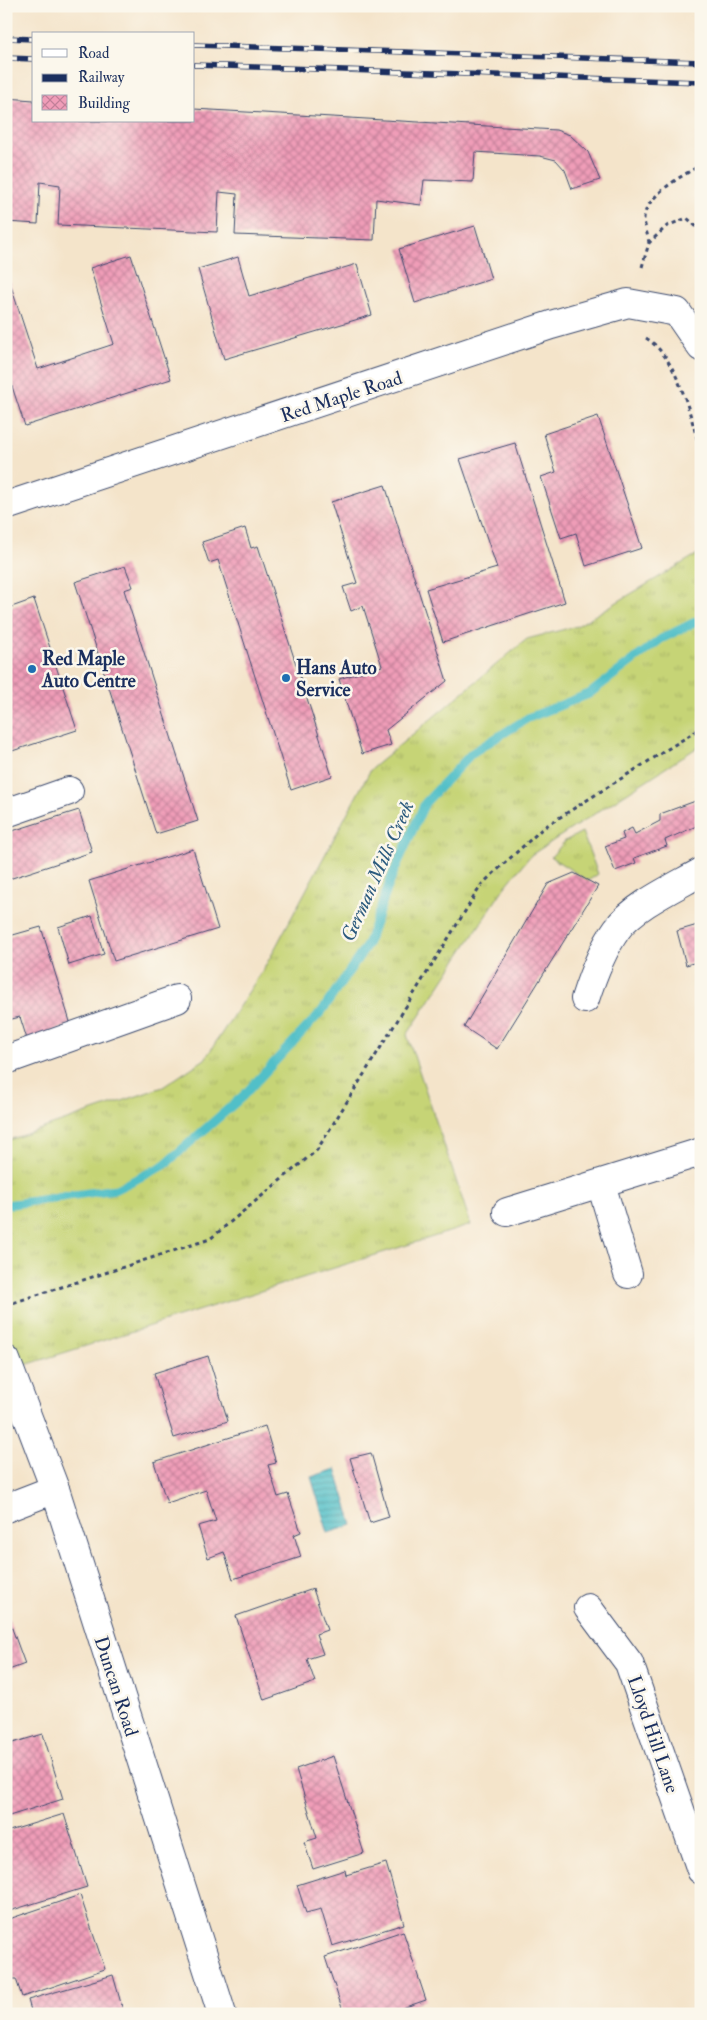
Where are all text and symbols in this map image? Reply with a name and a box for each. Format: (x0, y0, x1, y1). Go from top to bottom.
legend (32, 32, 195, 122)
text: Road (78, 44, 110, 63)
text: Railway (78, 68, 125, 87)
text: Building (78, 94, 130, 113)
street label: Red Maple Road (277, 366, 406, 429)
place label: Red Maple Auto Centre (41, 647, 136, 693)
place label: Hans Auto Service (296, 656, 377, 702)
marker: Red Maple Auto Centre (26, 663, 38, 675)
marker: Hans Auto Service (280, 672, 292, 684)
water label: German Mills Creek (335, 797, 420, 945)
street label: Duncan Road (89, 1633, 144, 1740)
street label: Lloyd Hill Lane (622, 1672, 684, 1796)

